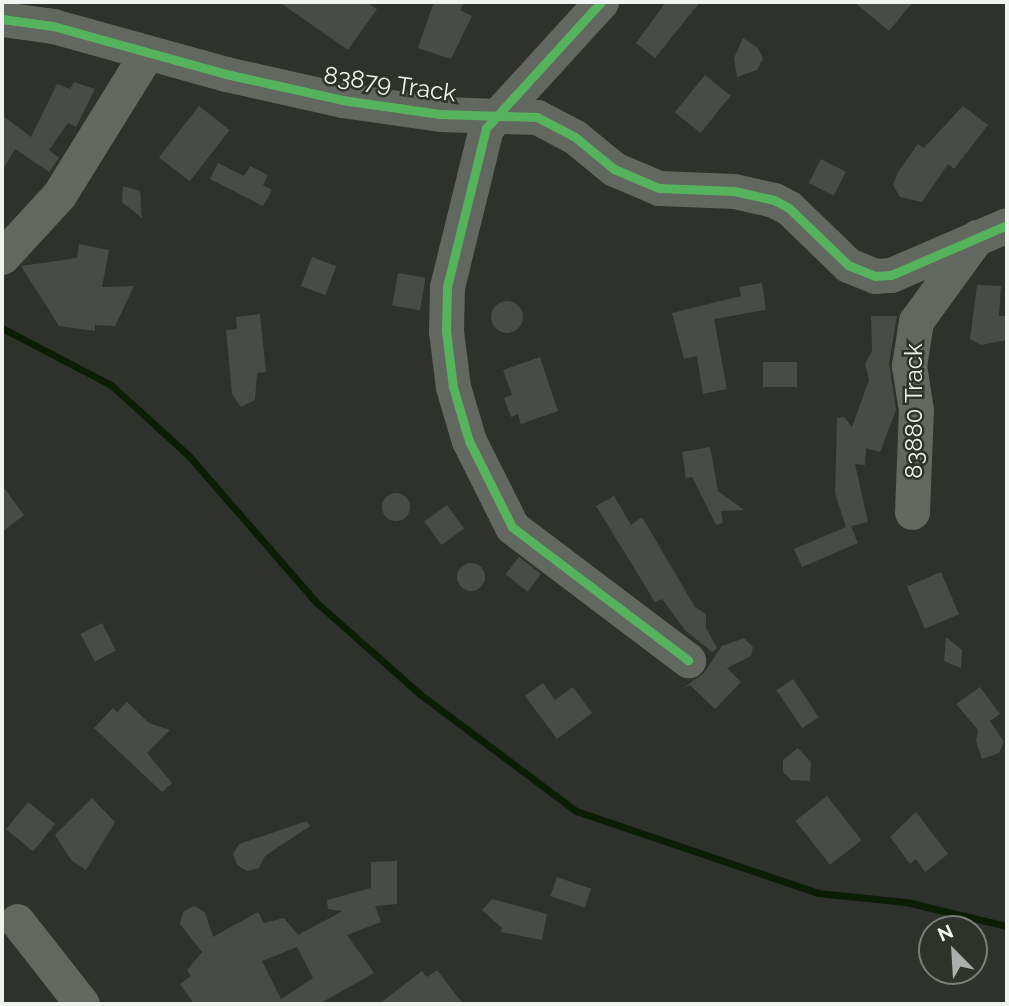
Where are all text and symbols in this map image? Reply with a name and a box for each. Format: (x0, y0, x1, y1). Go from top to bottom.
street label: 83879 Track (322, 60, 458, 108)
street label: 83880 Track (900, 343, 928, 479)
north arrow (918, 915, 988, 985)
text: N (934, 920, 956, 946)

